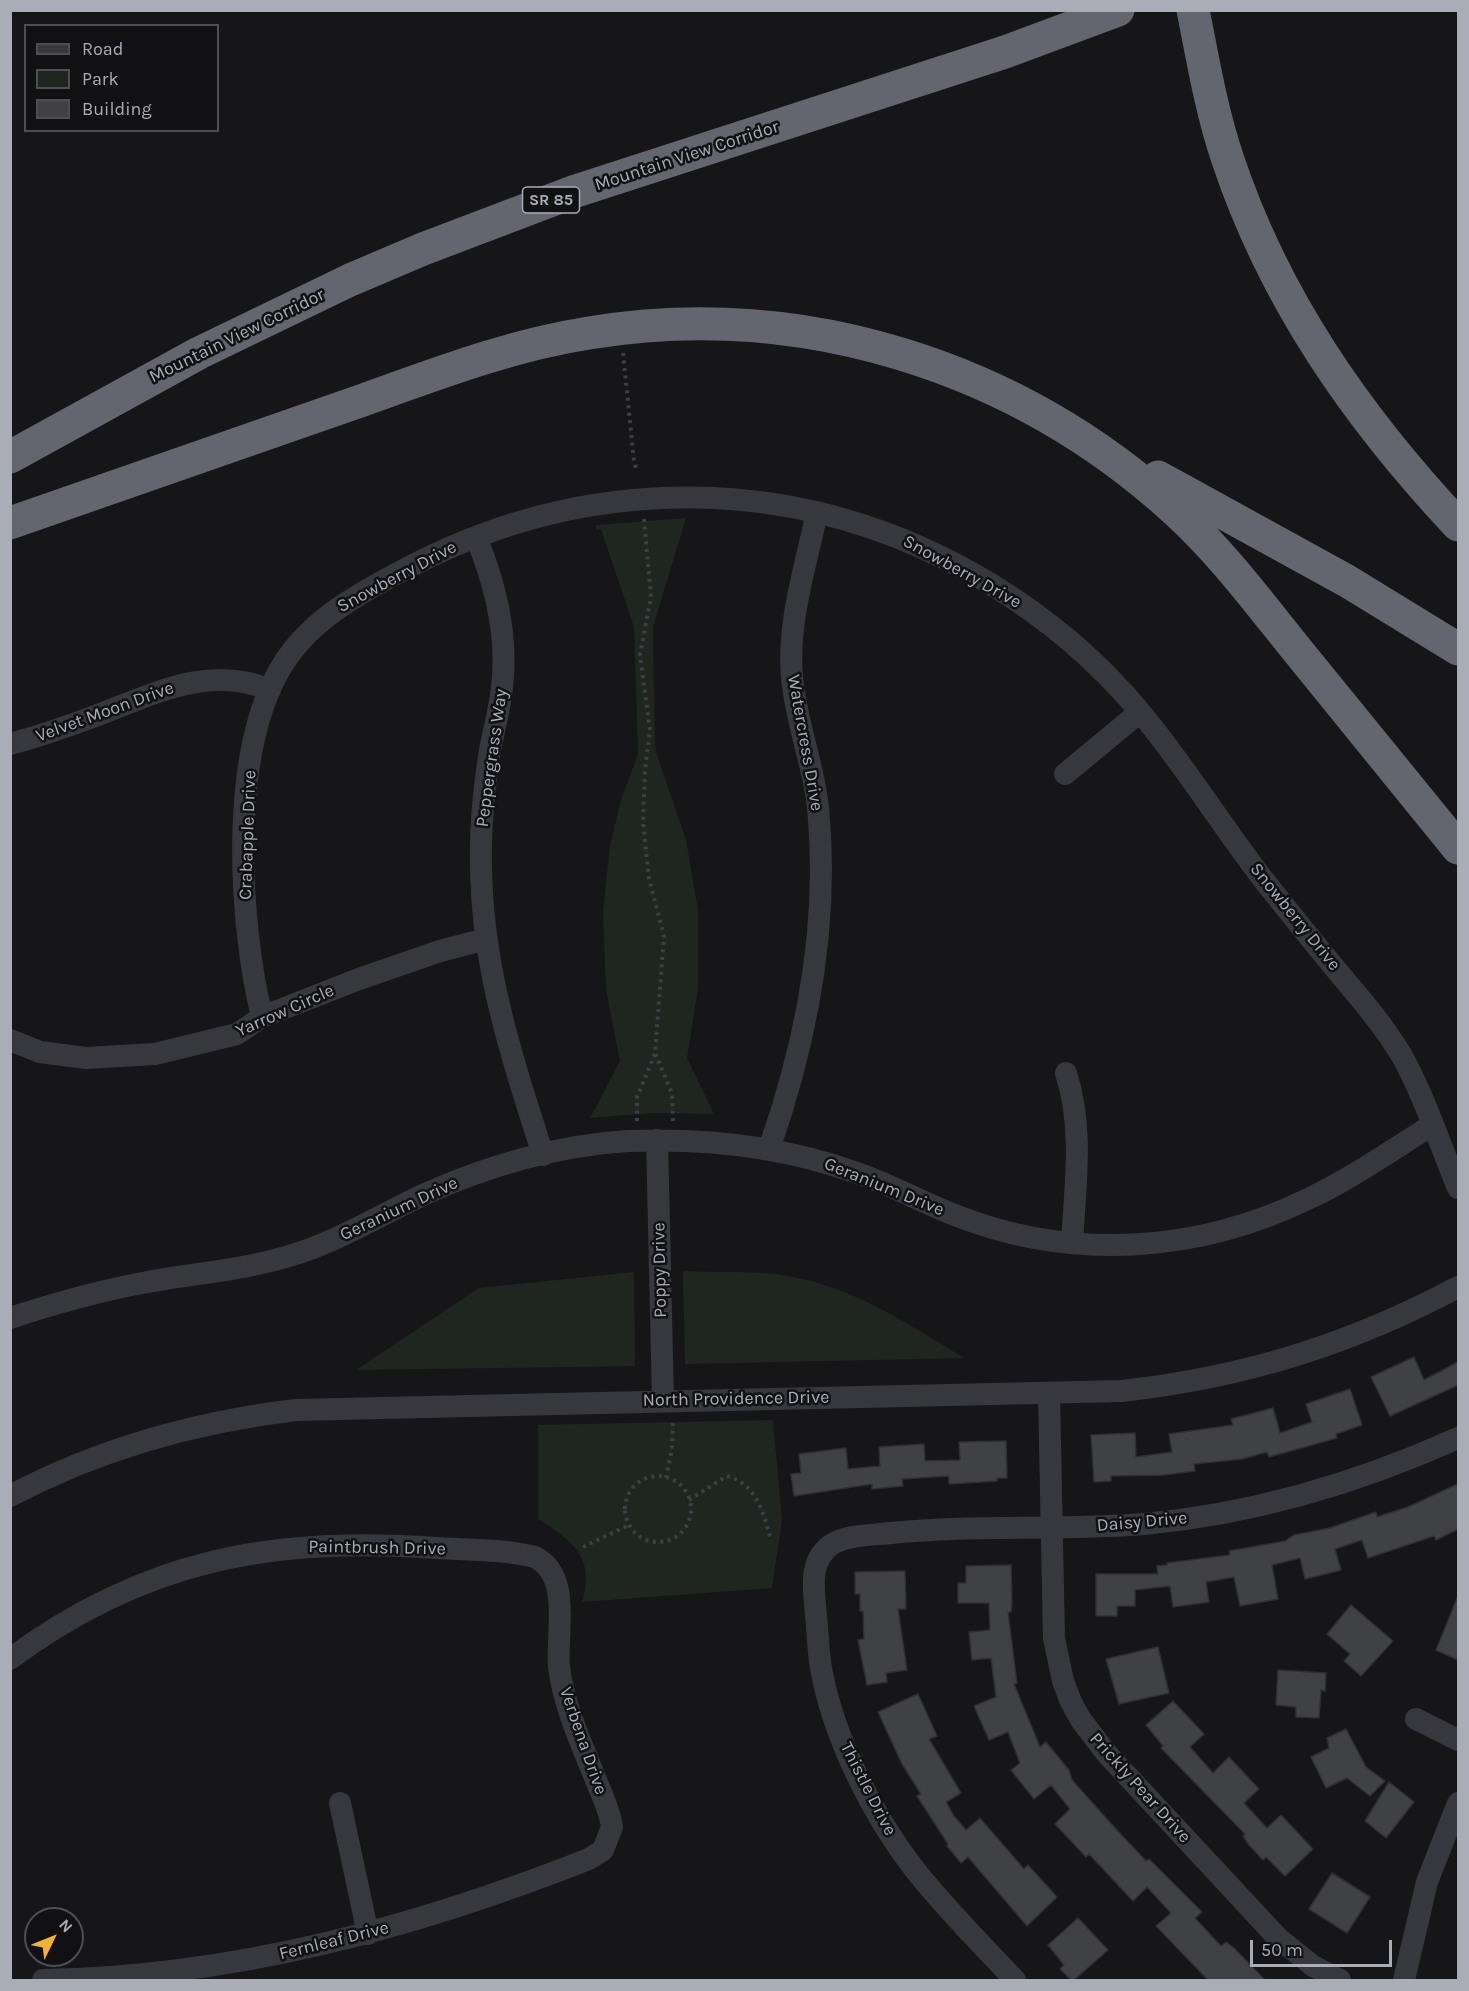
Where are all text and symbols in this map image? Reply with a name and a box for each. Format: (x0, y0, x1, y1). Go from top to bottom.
legend (24, 24, 219, 132)
text: Road (82, 38, 123, 60)
text: Park (82, 68, 119, 90)
text: Building (82, 98, 152, 120)
street label: Mountain View Corridor (592, 116, 782, 196)
road number: SR 85 (522, 187, 580, 213)
street label: Mountain View Corridor (146, 284, 328, 388)
street label: Snowberry Drive (899, 530, 1025, 614)
street label: Snowberry Drive (334, 536, 460, 618)
street label: Watercress Drive (782, 673, 828, 813)
street label: Velvet Moon Drive (33, 677, 177, 747)
street label: Peppergrass Way (472, 688, 512, 828)
street label: Crabapple Drive (235, 770, 261, 900)
street label: Snowberry Drive (1245, 859, 1345, 975)
street label: Yarrow Circle (232, 980, 338, 1042)
street label: Geranium Drive (821, 1153, 947, 1221)
street label: Geranium Drive (337, 1172, 461, 1246)
street label: Poppy Drive (648, 1222, 672, 1318)
street label: North Providence Drive (642, 1387, 830, 1411)
street label: Daisy Drive (1096, 1507, 1188, 1537)
street label: Paintbrush Drive (308, 1536, 446, 1560)
street label: Verbena Drive (555, 1684, 611, 1798)
street label: Prickly Pear Drive (1085, 1728, 1195, 1848)
street label: Thistle Drive (835, 1739, 901, 1839)
north arrow (24, 1907, 84, 1967)
text: N (55, 1915, 77, 1936)
street label: Fernleaf Drive (277, 1917, 391, 1965)
scale bar (1253, 1928, 1396, 1966)
text: 50 m (1261, 1939, 1303, 1961)

